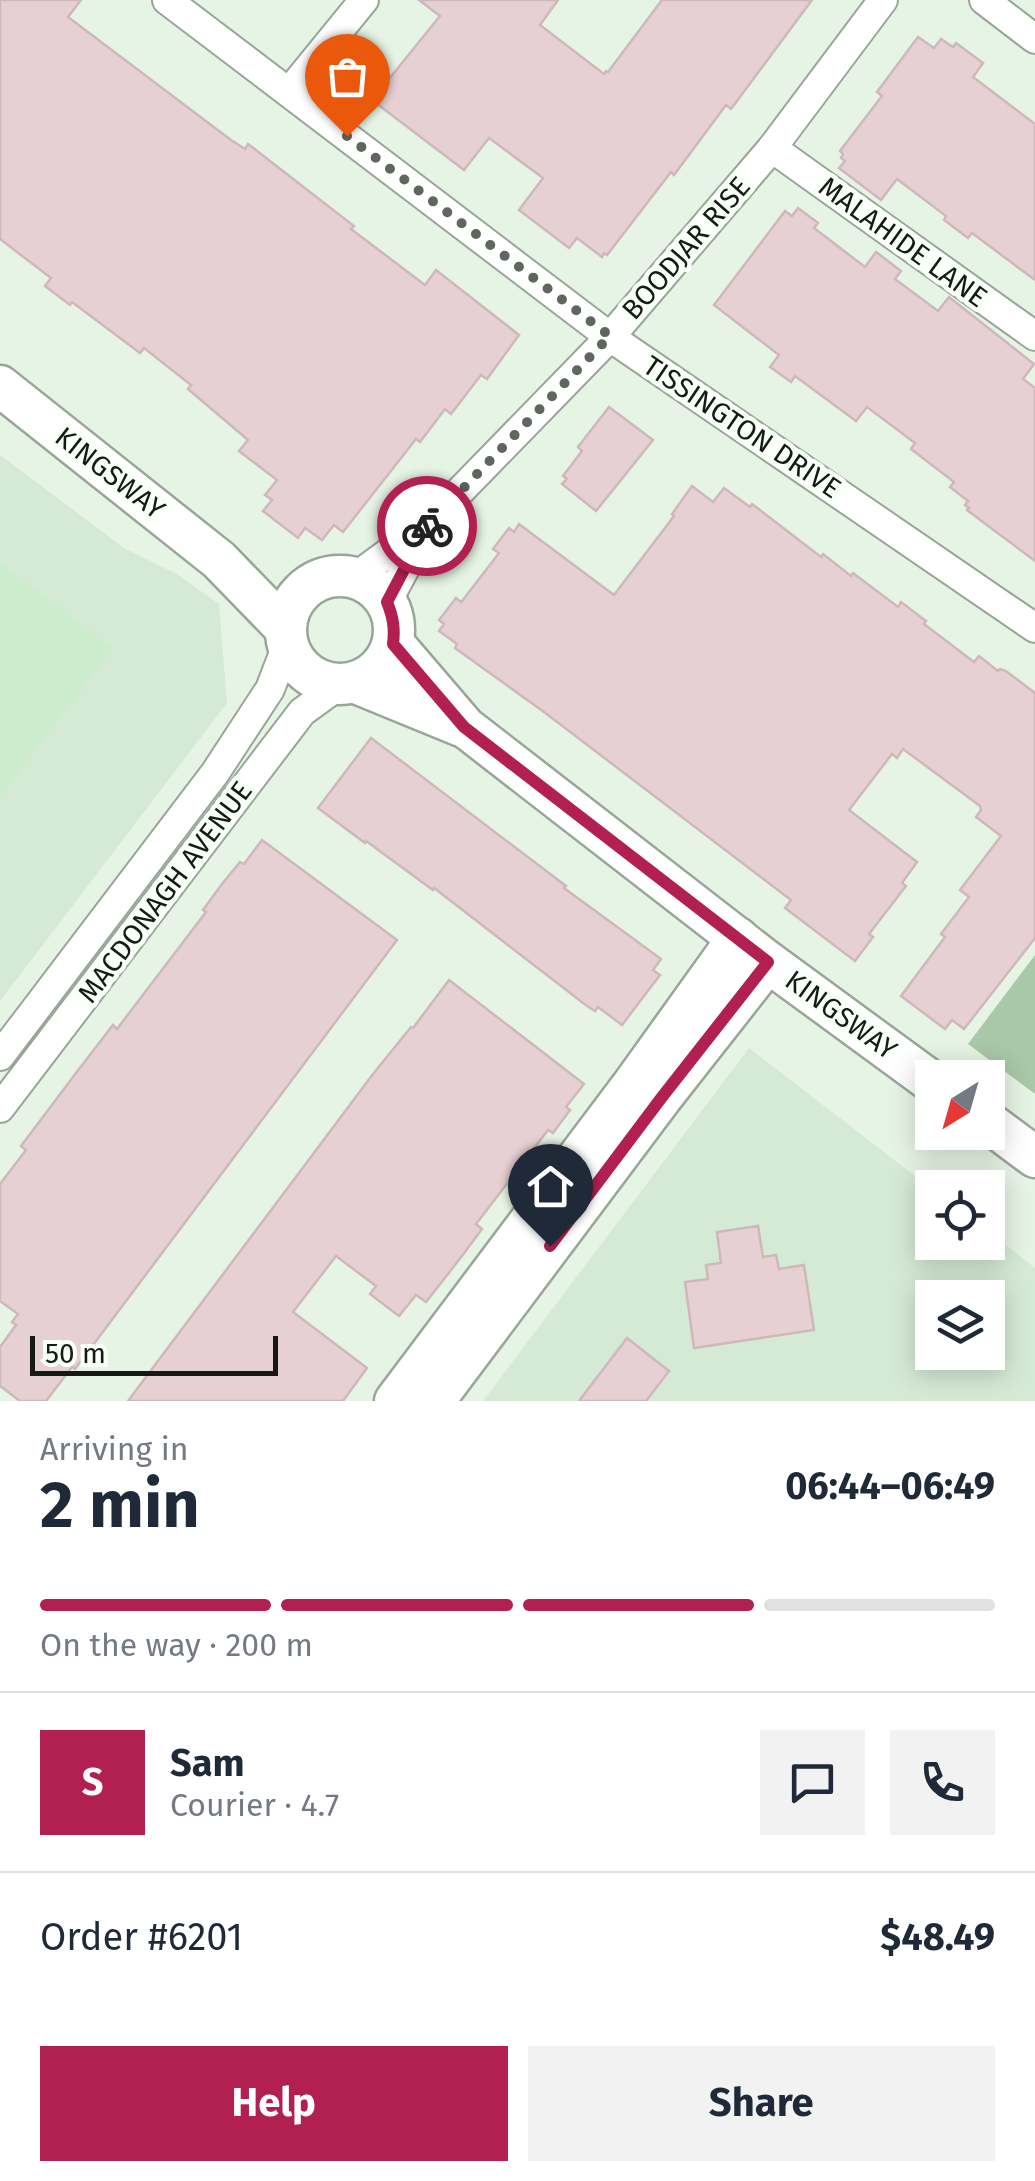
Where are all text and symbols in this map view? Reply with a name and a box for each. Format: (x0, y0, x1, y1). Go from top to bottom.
pin (305, 34, 390, 137)
icon: bag (320, 49, 375, 104)
street label: BOODJAR RISE (615, 170, 757, 326)
street label: MALAHIDE LANE (813, 170, 993, 314)
street label: TISSINGTON DRIVE (637, 349, 847, 505)
street label: KINGSWAY (49, 420, 172, 526)
courier (377, 476, 477, 576)
icon: bike (400, 499, 455, 554)
street label: MACDONAGH AVENUE (71, 775, 259, 1009)
street label: KINGSWAY (779, 964, 904, 1067)
north arrow (915, 1060, 1005, 1150)
map controls (915, 1060, 1005, 1370)
pin (508, 1144, 593, 1247)
icon: home (523, 1159, 578, 1214)
button: locate (915, 1170, 1005, 1260)
button: layers (915, 1280, 1005, 1370)
scale bar (30, 1331, 278, 1376)
text: 50 m (45, 1337, 106, 1370)
text: Arriving in (40, 1430, 188, 1468)
text: 06:44–06:49 (785, 1463, 995, 1509)
text: 2 min (40, 1466, 200, 1544)
text: On the way · 200 m (40, 1626, 313, 1664)
button: chat (760, 1730, 865, 1835)
button: phone (890, 1730, 995, 1835)
text: Sam (170, 1740, 245, 1786)
text: S (82, 1759, 103, 1805)
text: Courier · 4.7 (170, 1786, 339, 1824)
text: Order #6201 (40, 1914, 243, 1960)
text: $48.49 (880, 1914, 995, 1960)
button: Help (40, 2046, 508, 2161)
button: Share (528, 2046, 995, 2161)

